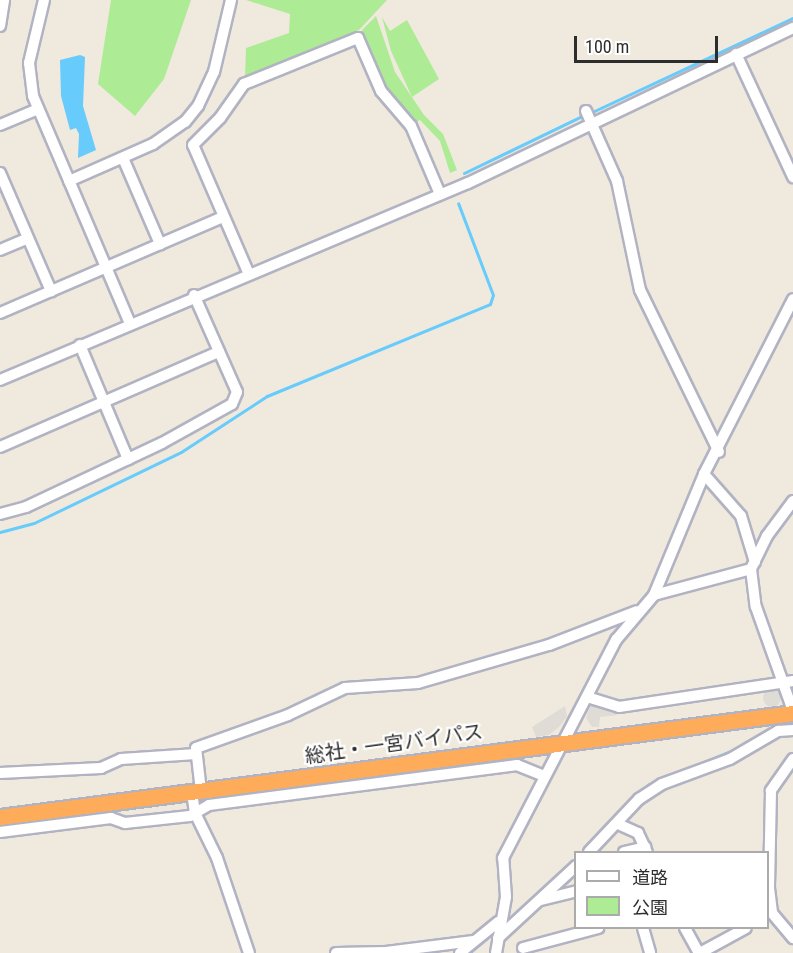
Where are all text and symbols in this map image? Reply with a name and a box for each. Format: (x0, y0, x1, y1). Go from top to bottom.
scale bar (577, 24, 721, 62)
text: 100 m (585, 36, 629, 57)
street label: 総社・一宮バイパス (303, 720, 485, 768)
legend (574, 851, 769, 929)
text: 道路 (632, 867, 668, 888)
text: 公園 (632, 897, 668, 918)

